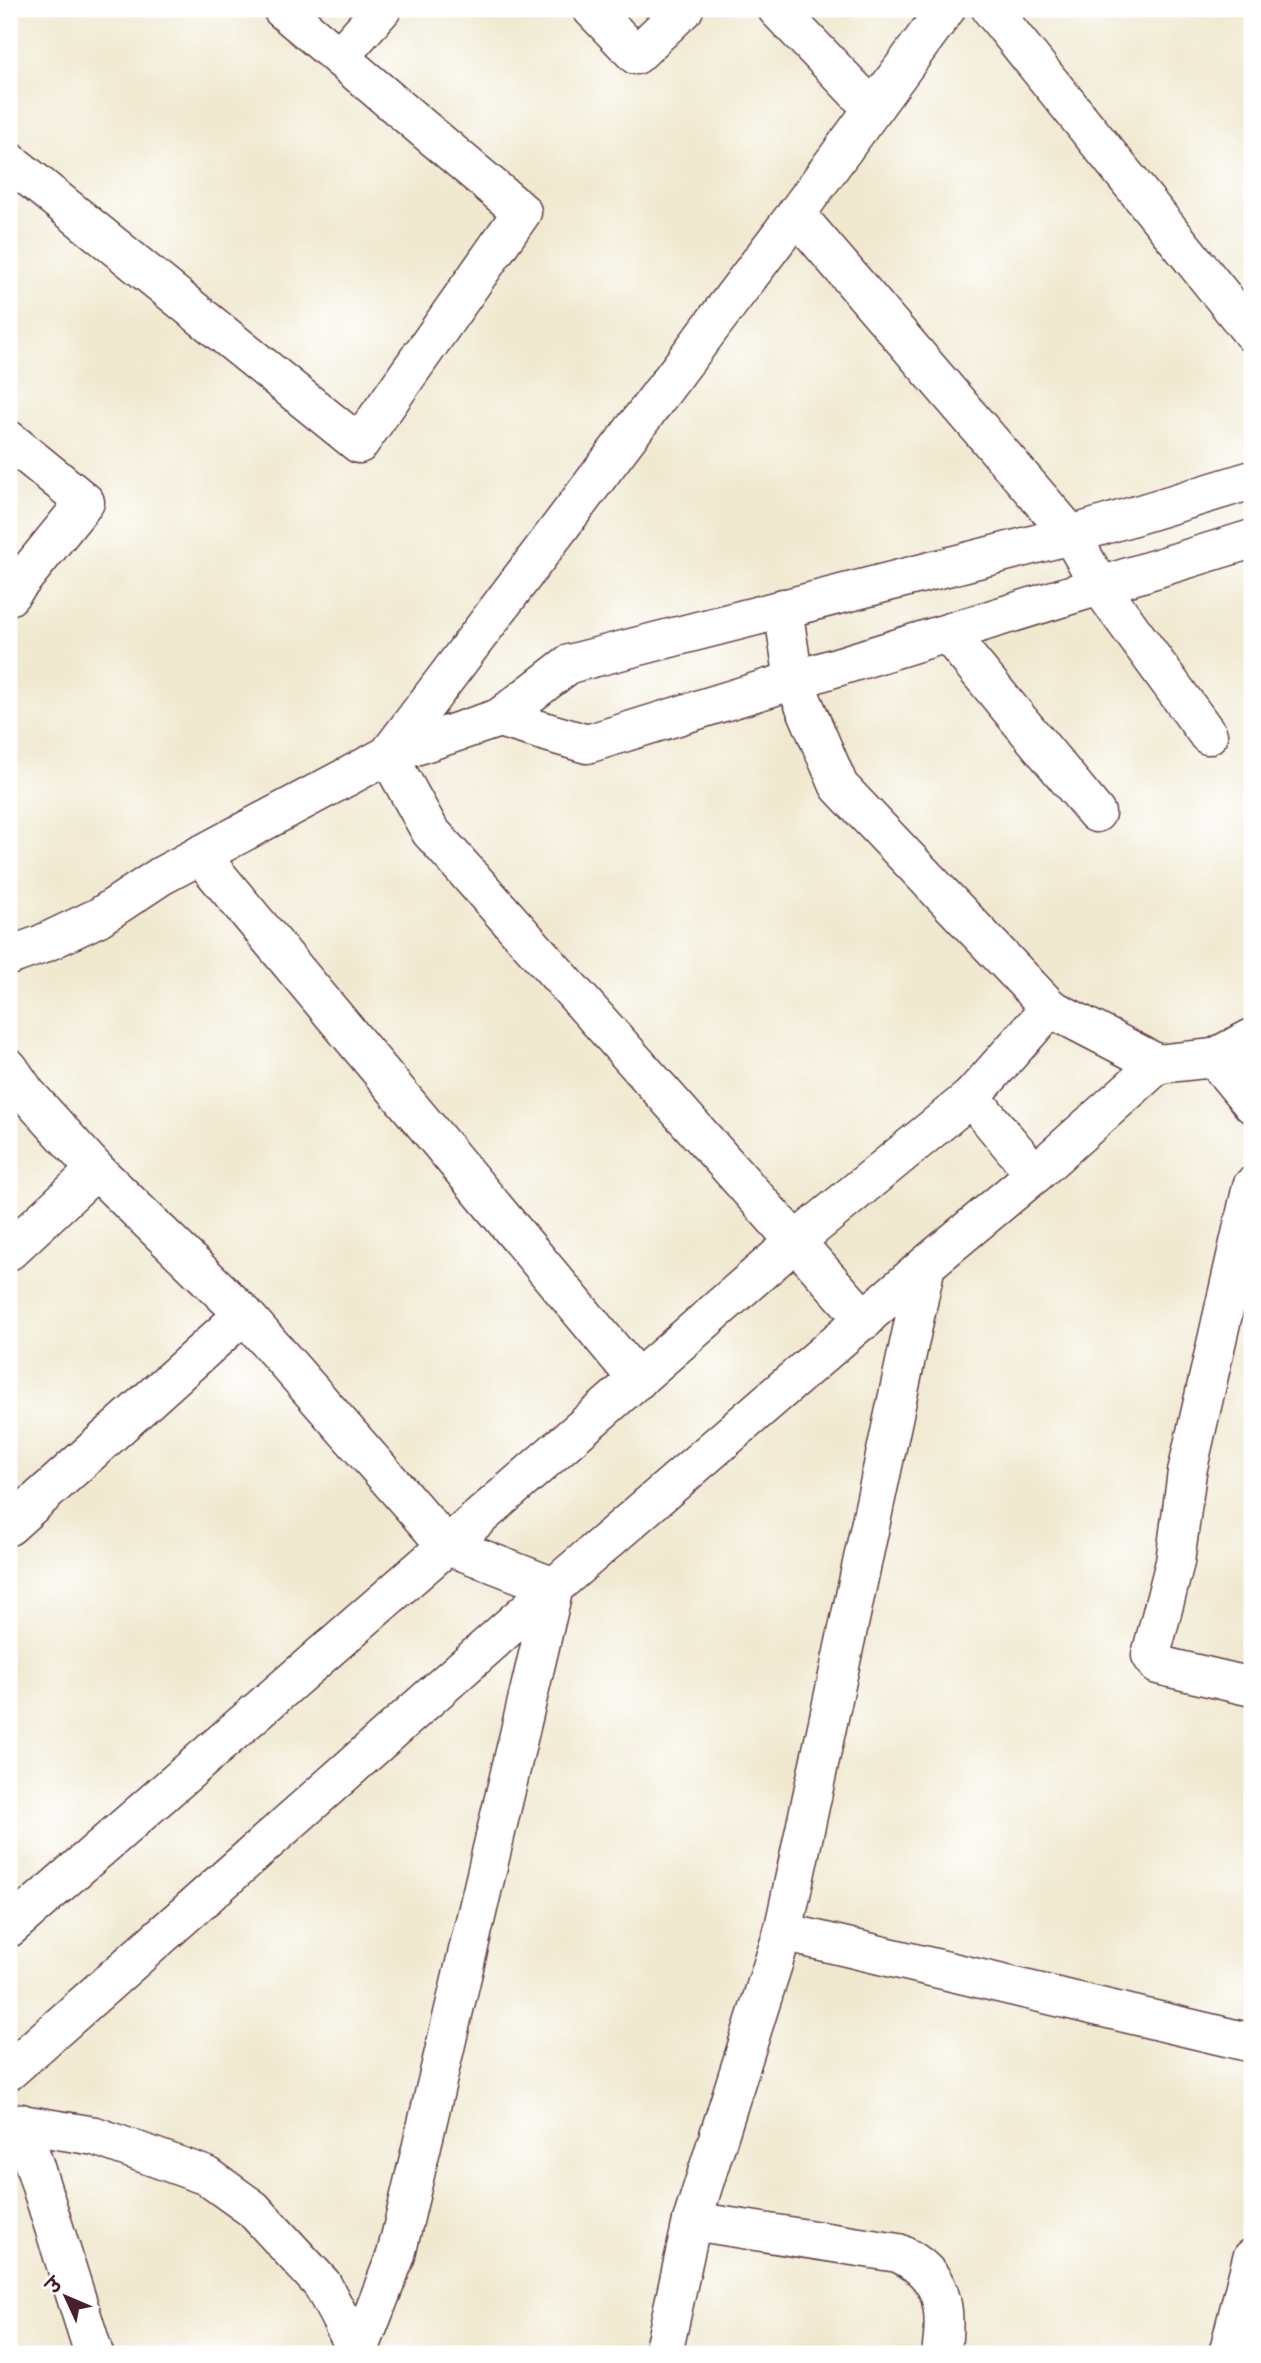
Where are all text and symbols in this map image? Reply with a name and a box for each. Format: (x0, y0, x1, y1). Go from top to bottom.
north arrow (32, 2262, 102, 2332)
text: उ (40, 2271, 69, 2300)

